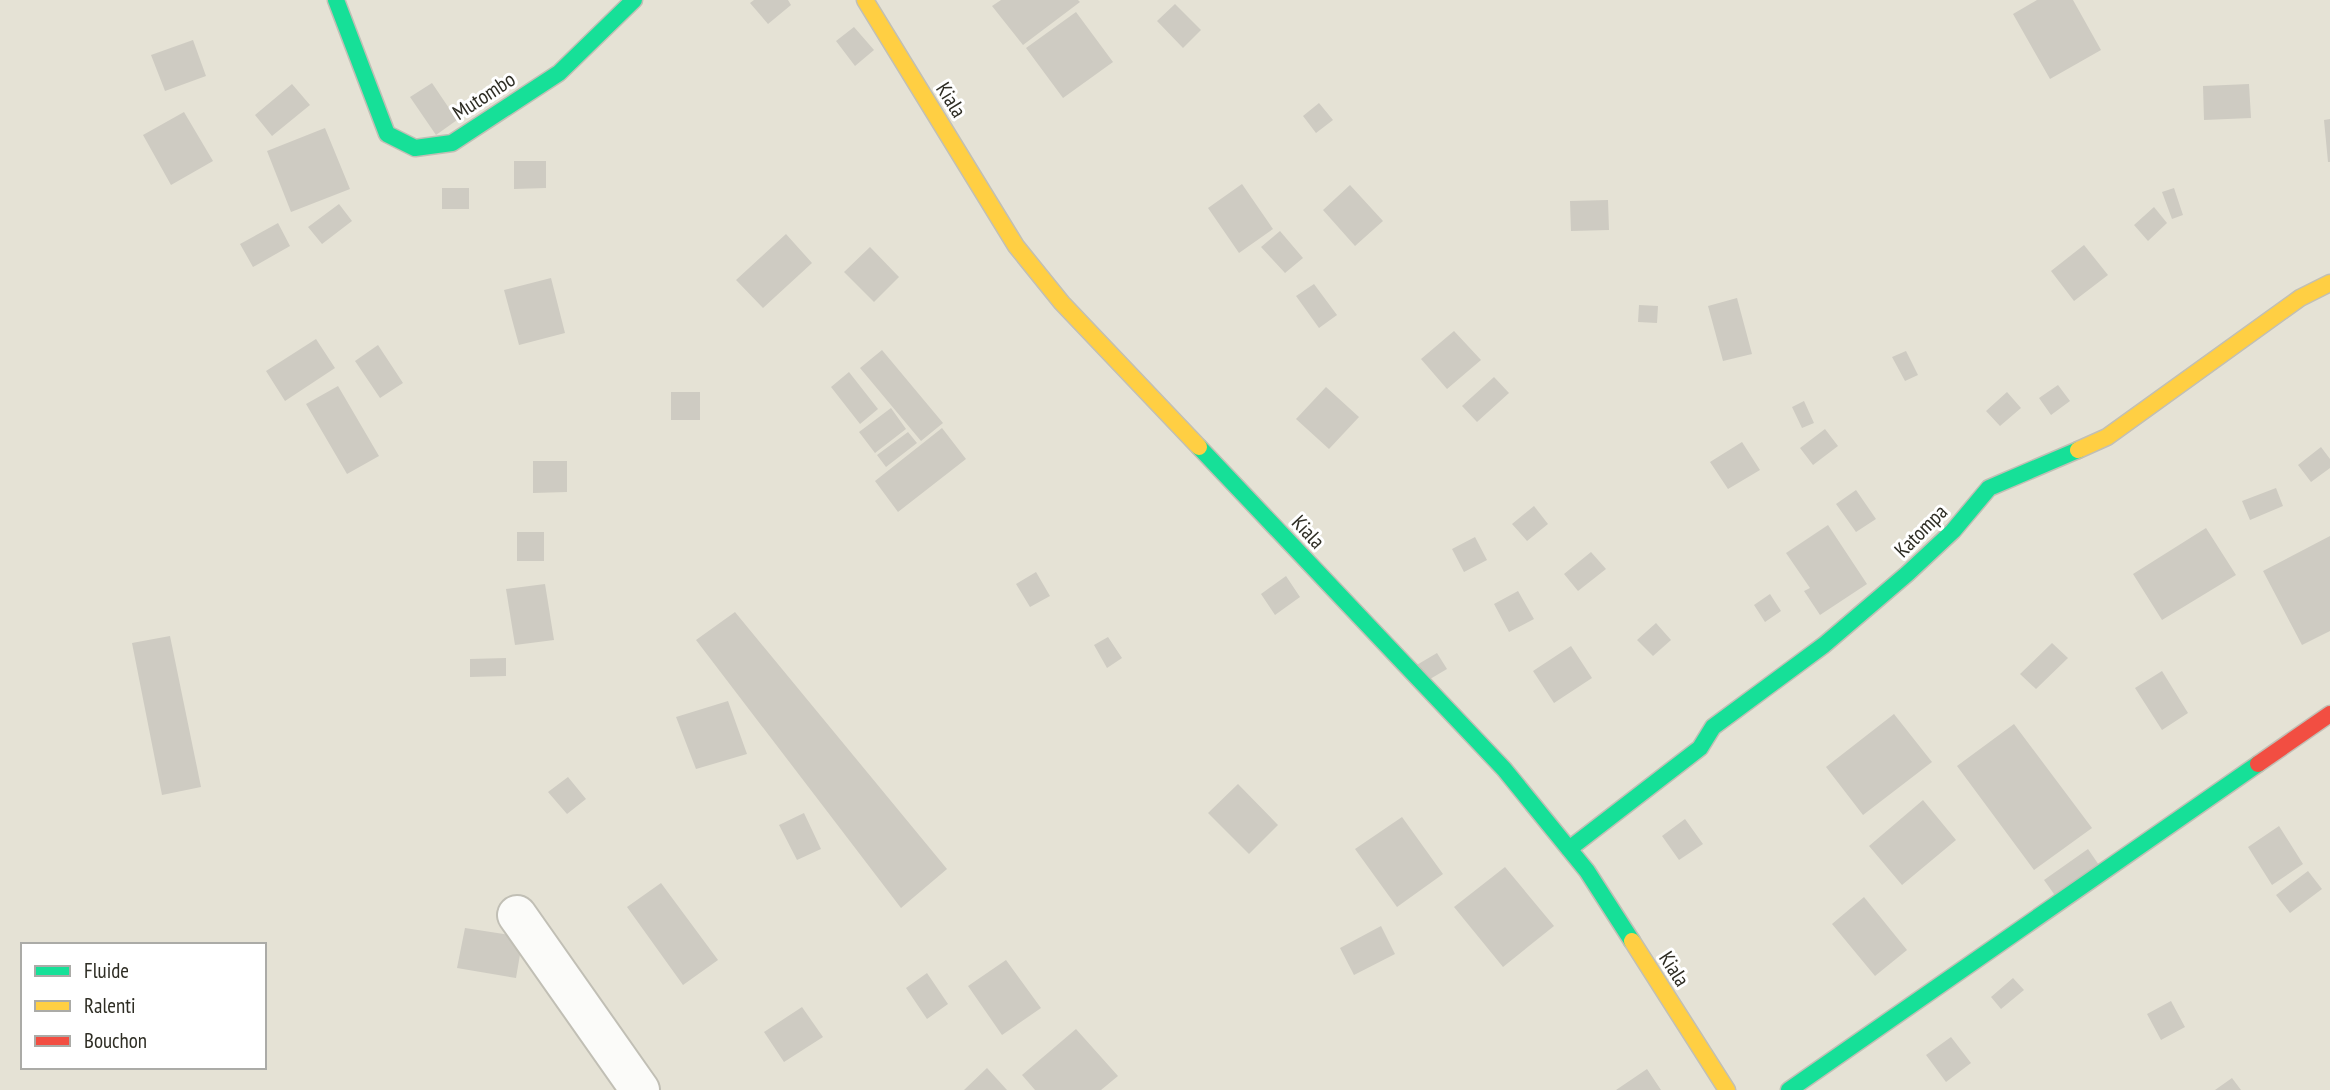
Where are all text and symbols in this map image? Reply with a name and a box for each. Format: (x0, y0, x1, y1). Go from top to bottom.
street label: Mutombo (447, 65, 520, 126)
street label: Kiala (930, 77, 973, 122)
street label: Katompa (1888, 498, 1953, 563)
street label: Kiala (1286, 509, 1331, 554)
legend (21, 943, 266, 1069)
street label: Kiala (1653, 946, 1696, 991)
text: Fluide (84, 957, 129, 984)
text: Ralenti (84, 992, 136, 1019)
text: Bouchon (84, 1027, 147, 1054)

